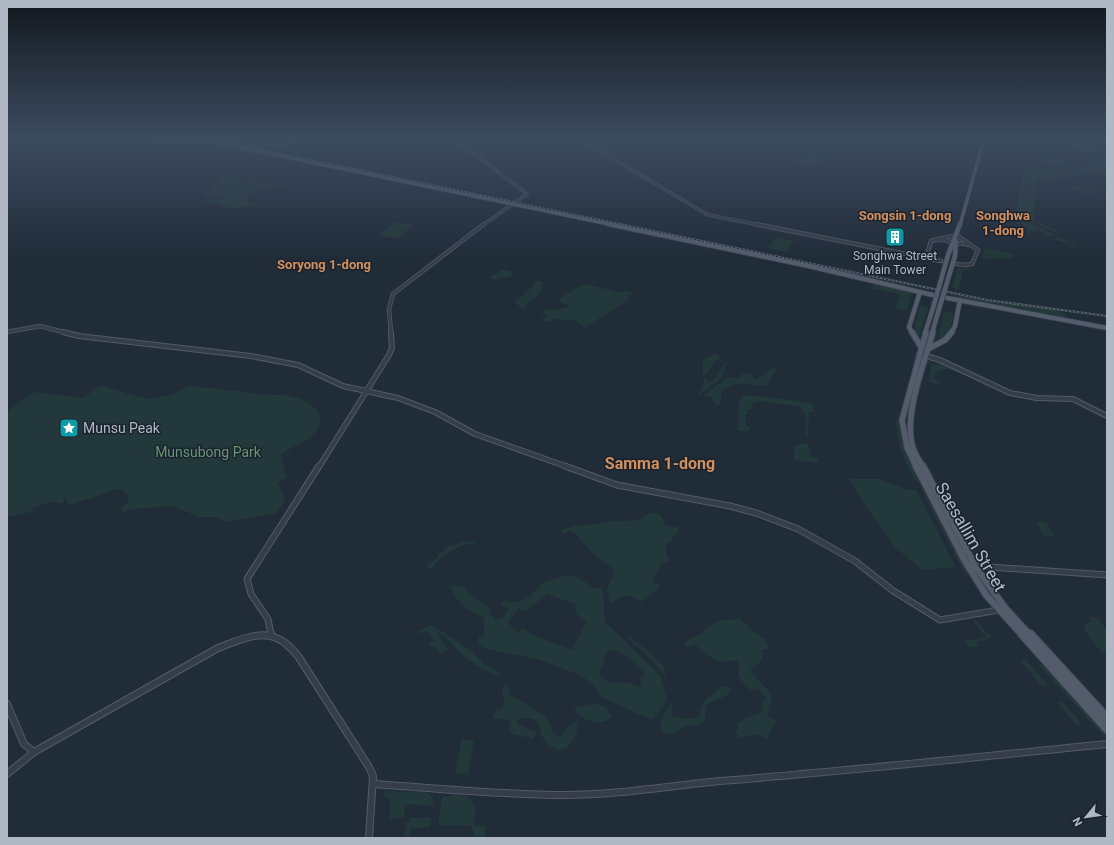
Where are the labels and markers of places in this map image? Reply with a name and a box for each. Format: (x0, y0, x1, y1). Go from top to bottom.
building icon: Songhwa Street Main Tower (884, 226, 906, 248)
place label: Songhwa Street Main Tower (853, 249, 937, 277)
place icon: Munsu Peak (58, 417, 80, 439)
place label: Munsu Peak (83, 420, 161, 436)

